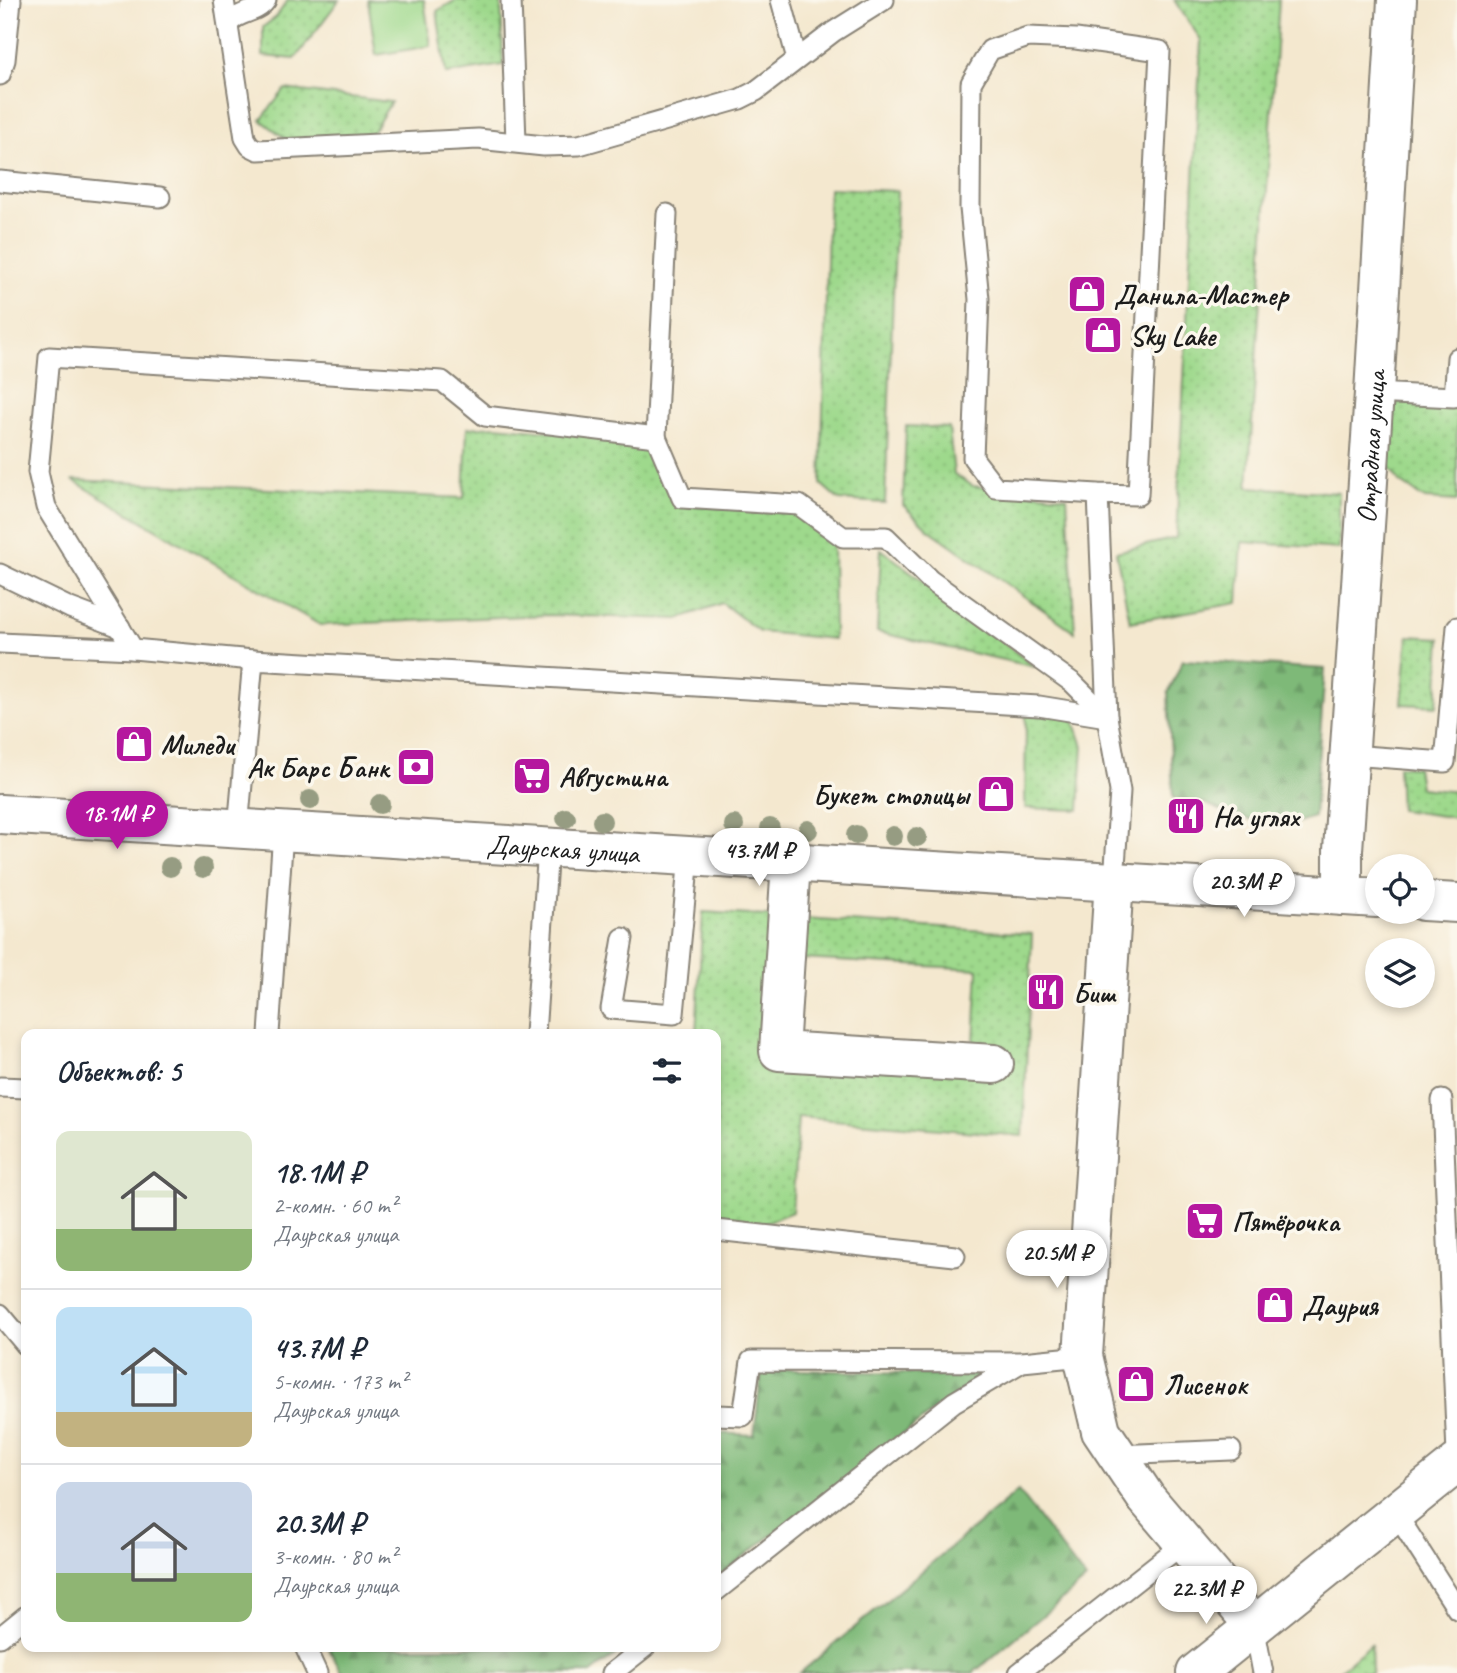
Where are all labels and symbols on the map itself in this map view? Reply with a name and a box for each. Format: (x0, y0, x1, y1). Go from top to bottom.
shop icon: Данила-Мастер (1066, 273, 1108, 315)
place label: Данила-Мастер (1114, 277, 1290, 312)
shop icon: Sky Lake (1082, 314, 1124, 356)
place label: Sky Lake (1130, 318, 1218, 354)
street label: Отрадная улица (1348, 367, 1393, 524)
shop icon: Миледи (113, 723, 155, 765)
place label: Миледи (161, 727, 236, 762)
bank icon: Ак Барс Банк (395, 746, 437, 788)
place label: Ак Барс Банк (247, 750, 391, 785)
supermarket icon: Августина (511, 755, 553, 797)
place label: Августина (559, 759, 669, 794)
shop icon: Букет столицы (975, 773, 1017, 815)
place label: Букет столицы (813, 777, 972, 812)
pin: 18.1M ₽ (52, 792, 182, 851)
restaurant icon: На углях (1165, 795, 1207, 837)
place label: На углях (1213, 799, 1302, 835)
street label: Даурская улица (486, 827, 642, 871)
pin: 43.7M ₽ (694, 828, 824, 888)
pin: 20.3M ₽ (1179, 860, 1309, 919)
restaurant icon: Биш (1025, 971, 1067, 1013)
place label: Биш (1073, 975, 1117, 1010)
supermarket icon: Пятёрочка (1184, 1200, 1226, 1242)
place label: Пятёрочка (1232, 1204, 1341, 1239)
pin: 20.5M ₽ (992, 1230, 1122, 1290)
shop icon: Даурия (1254, 1284, 1296, 1326)
place label: Даурия (1302, 1288, 1380, 1324)
shop icon: Лисенок (1115, 1363, 1157, 1405)
place label: Лисенок (1163, 1367, 1250, 1402)
pin: 22.3M ₽ (1141, 1566, 1271, 1626)

